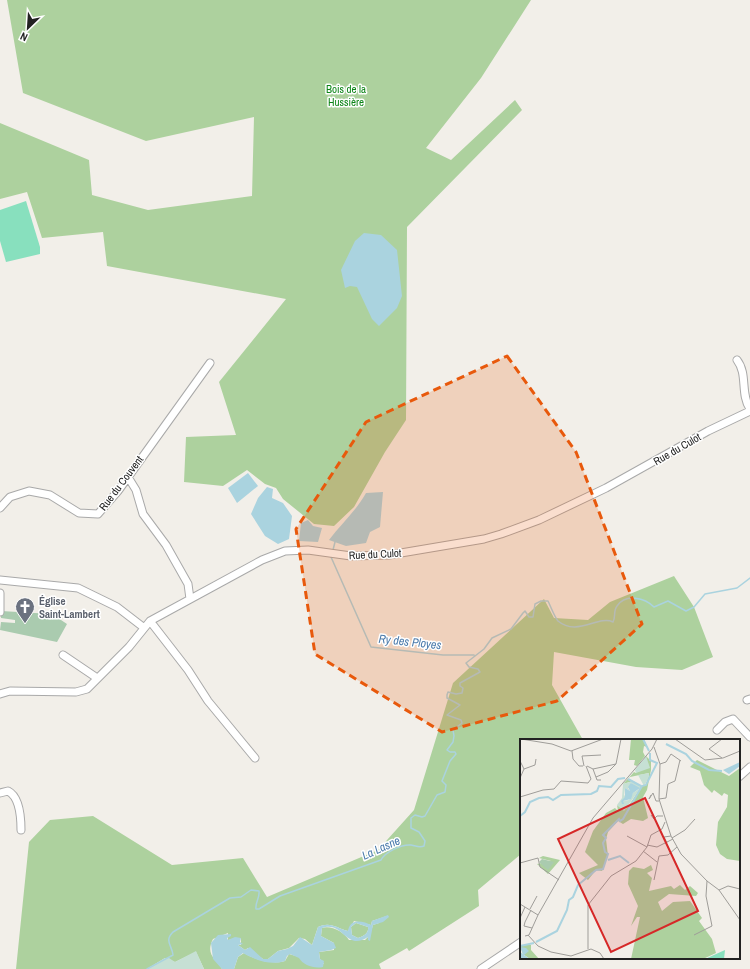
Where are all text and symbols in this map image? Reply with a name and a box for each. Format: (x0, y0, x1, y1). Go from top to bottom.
north arrow (8, 8, 48, 48)
text: N (18, 29, 30, 45)
park label: Bois de la Hussière (326, 82, 366, 109)
street label: Rue du Culot (651, 430, 704, 468)
street label: Rue du Couvent (96, 452, 147, 513)
street label: Rue du Culot (348, 546, 402, 562)
place label: Église Saint-Lambert (39, 594, 100, 621)
church icon: Église Saint-Lambert (14, 596, 36, 624)
water label: Ry des Ployes (378, 631, 442, 653)
inset map (520, 739, 740, 959)
water label: La Lasne (359, 832, 403, 864)

